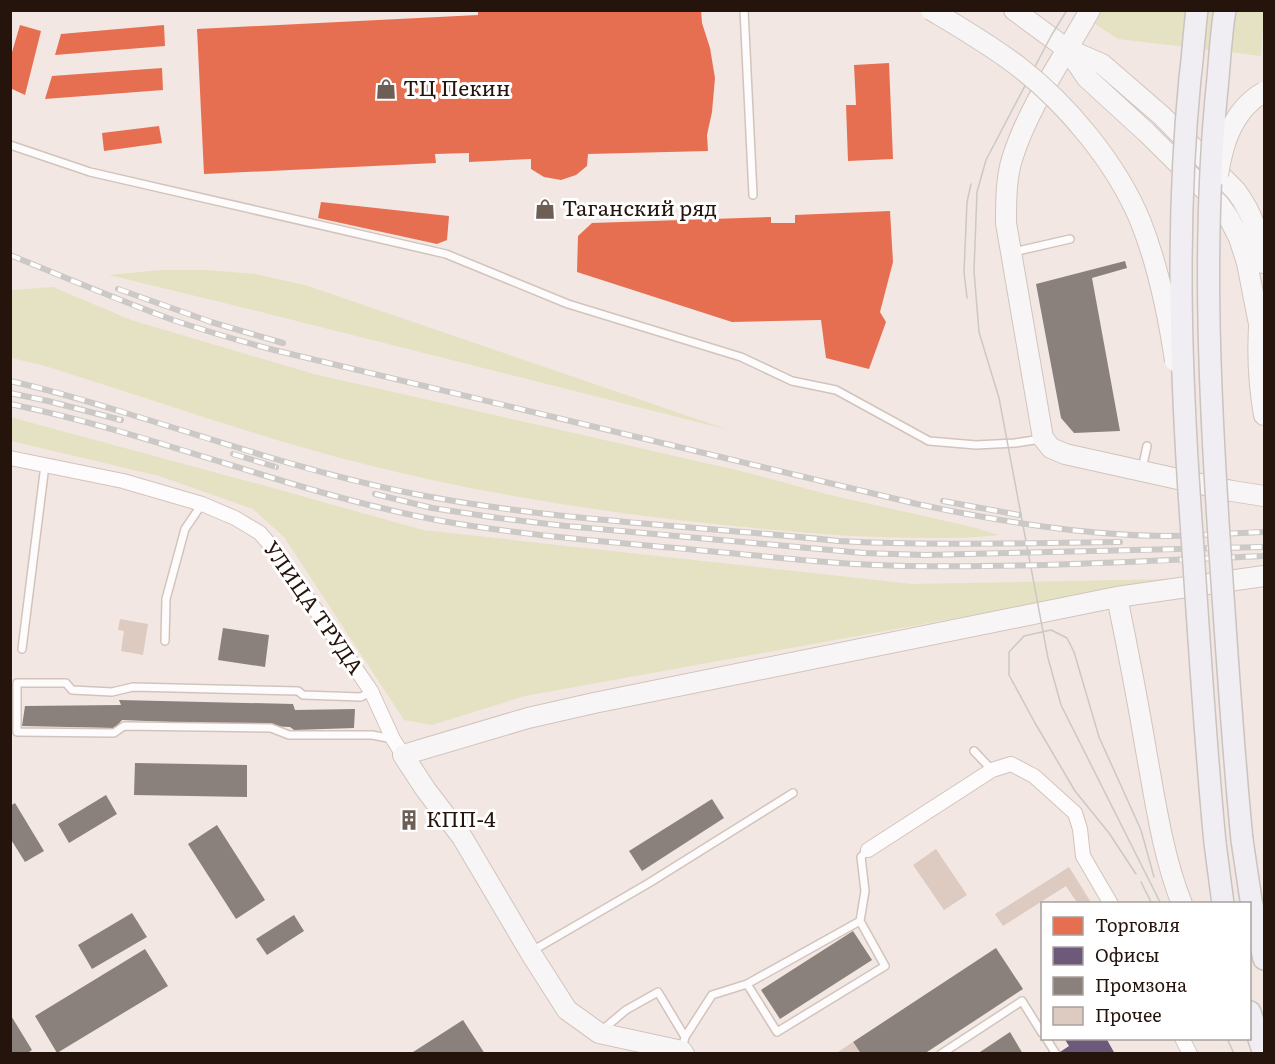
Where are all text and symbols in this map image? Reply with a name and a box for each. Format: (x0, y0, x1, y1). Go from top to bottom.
place label: ТЦ Пекин (403, 71, 510, 102)
shop icon: ТЦ Пекин (374, 77, 398, 101)
place label: Таганский ряд (562, 191, 717, 222)
shop icon: Таганский ряд (533, 197, 557, 221)
street label: УЛИЦА ТРУДА (258, 534, 373, 680)
place label: КПП-4 (426, 802, 496, 833)
building icon: КПП-4 (397, 808, 421, 832)
legend (1041, 902, 1251, 1040)
text: Торговля (1095, 911, 1180, 938)
text: Офисы (1095, 941, 1159, 968)
text: Промзона (1095, 971, 1187, 998)
text: Прочее (1095, 1001, 1162, 1028)

